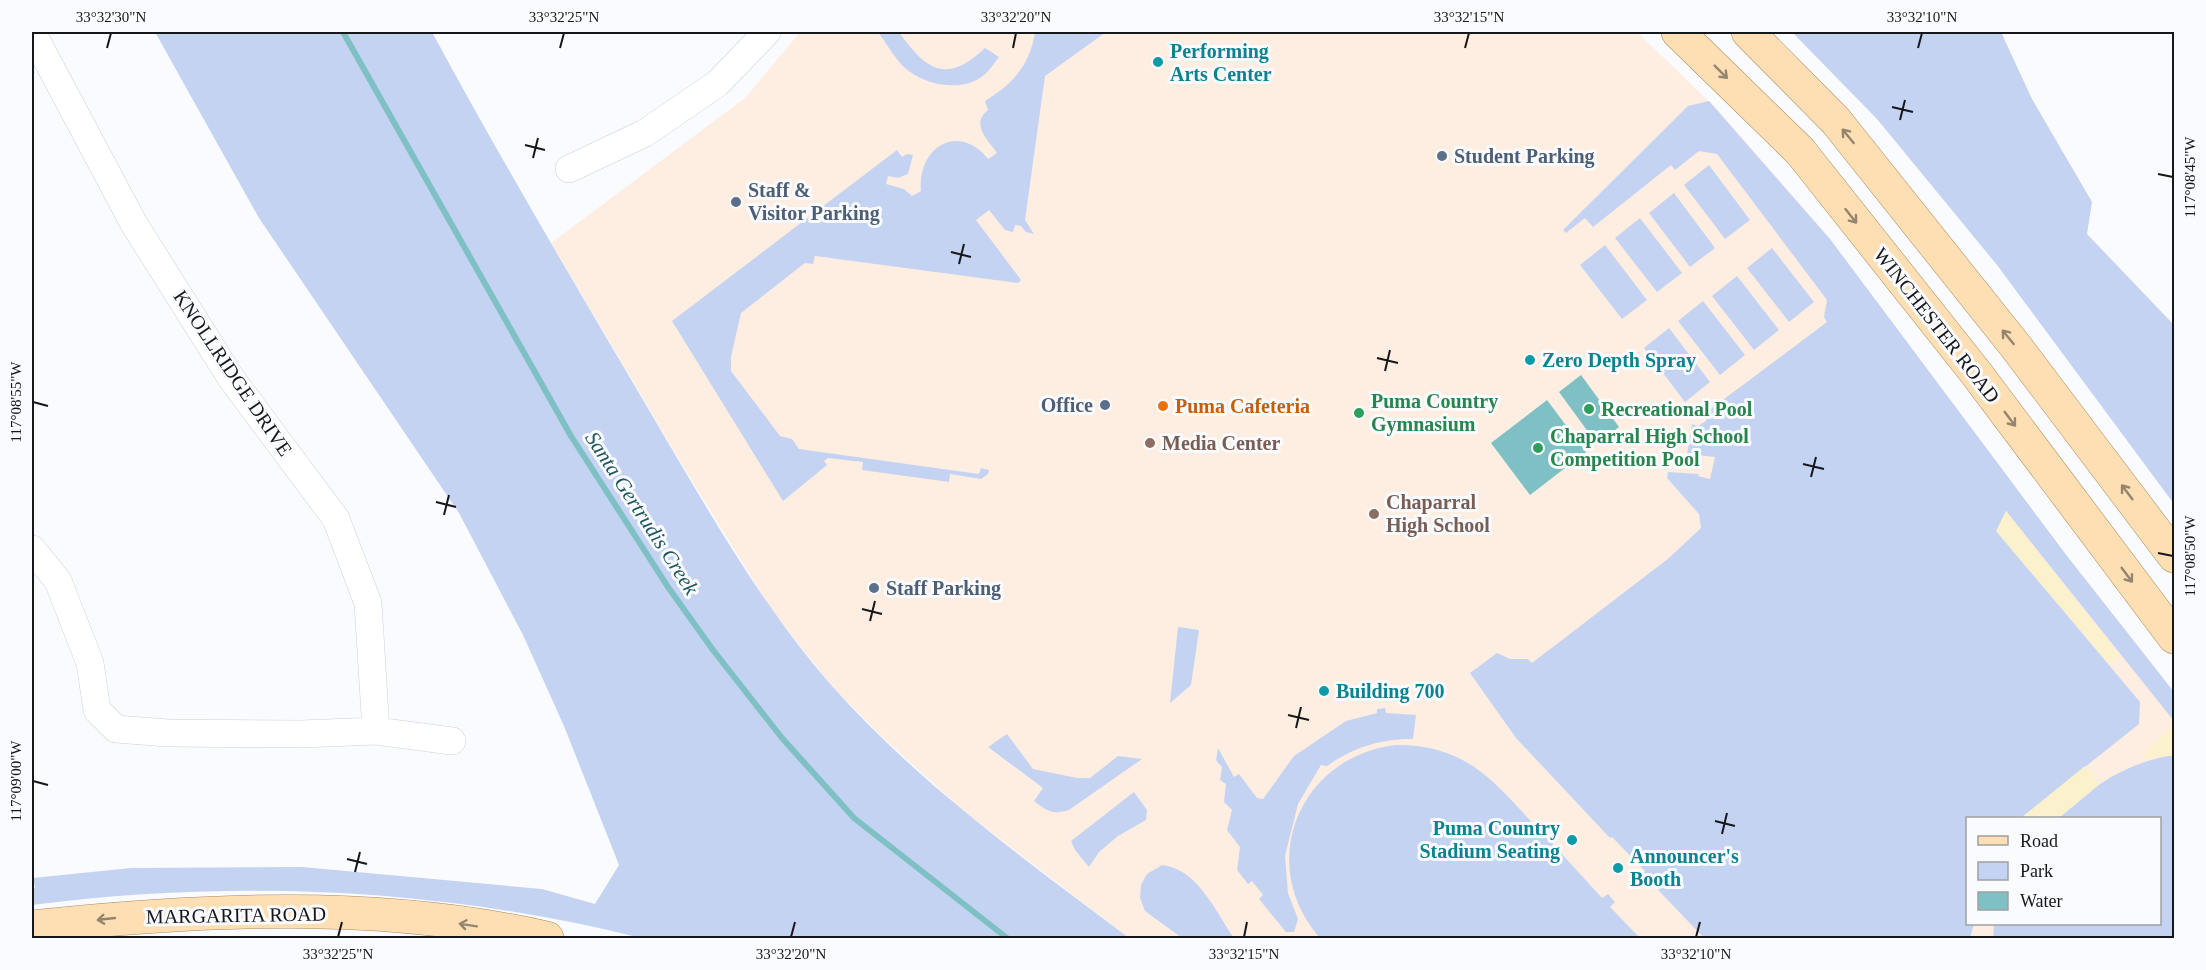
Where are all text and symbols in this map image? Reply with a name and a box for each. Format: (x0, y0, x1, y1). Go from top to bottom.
text: 33°32'30"N (76, 9, 146, 25)
text: 33°32'25"N (529, 9, 599, 25)
text: 33°32'20"N (981, 9, 1051, 25)
text: 33°32'15"N (1434, 9, 1504, 25)
text: 33°32'10"N (1887, 9, 1957, 25)
place label: Performing Arts Center (1170, 40, 1272, 85)
marker: Performing Arts Center (1151, 55, 1165, 69)
one-way arrow (1713, 64, 1728, 79)
one-way arrow (1841, 128, 1854, 144)
text: 117°08'45"W (2182, 136, 2198, 217)
place label: Student Parking (1454, 145, 1595, 168)
marker: Student Parking (1435, 149, 1449, 163)
place label: Staff & Visitor Parking (748, 179, 880, 225)
marker: Staff & Visitor Parking (729, 195, 743, 209)
one-way arrow (1845, 208, 1858, 224)
street label: WINCHESTER ROAD (1870, 243, 2004, 407)
street label: KNOLLRIDGE DRIVE (169, 286, 297, 460)
one-way arrow (2002, 329, 2015, 345)
place label: Zero Depth Spray (1542, 349, 1696, 372)
marker: Zero Depth Spray (1523, 353, 1537, 367)
text: 117°08'55"W (8, 361, 24, 442)
place label: Puma Country Gymnasium (1371, 390, 1498, 436)
place label: Office (1041, 394, 1093, 416)
place label: Puma Cafeteria (1175, 395, 1310, 417)
marker: Office (1098, 398, 1112, 412)
place label: Recreational Pool (1601, 398, 1753, 420)
marker: Puma Cafeteria (1156, 399, 1170, 413)
marker: Recreational Pool (1582, 402, 1596, 416)
marker: Puma Country Gymnasium (1352, 406, 1366, 420)
one-way arrow (2004, 411, 2016, 427)
place label: Chaparral High School Competition Pool (1550, 425, 1749, 471)
water label: Santa Gertrudis Creek (580, 427, 704, 600)
place label: Media Center (1162, 432, 1280, 454)
marker: Media Center (1143, 436, 1157, 450)
marker: Chaparral High School Competition Pool (1531, 441, 1545, 455)
one-way arrow (2120, 485, 2133, 501)
place label: Chaparral High School (1386, 491, 1490, 537)
marker: Chaparral High School (1367, 507, 1381, 521)
text: 117°08'50"W (2182, 515, 2198, 596)
one-way arrow (2121, 567, 2134, 583)
place label: Staff Parking (886, 577, 1001, 600)
marker: Staff Parking (867, 581, 881, 595)
place label: Building 700 (1336, 680, 1444, 703)
marker: Building 700 (1317, 684, 1331, 698)
text: 117°09'00"W (8, 740, 24, 821)
place label: Puma Country Stadium Seating (1419, 817, 1560, 863)
legend (1966, 817, 2161, 925)
text: Road (2020, 831, 2058, 851)
marker: Puma Country Stadium Seating (1565, 833, 1579, 847)
place label: Announcer's Booth (1630, 845, 1739, 890)
marker: Announcer's Booth (1611, 861, 1625, 875)
text: Park (2020, 861, 2053, 881)
text: Water (2020, 891, 2063, 911)
street label: MARGARITA ROAD (146, 902, 326, 928)
one-way arrow (97, 914, 117, 925)
one-way arrow (459, 919, 479, 930)
text: 33°32'25"N (303, 946, 373, 962)
text: 33°32'20"N (756, 946, 826, 962)
text: 33°32'15"N (1209, 946, 1279, 962)
text: 33°32'10"N (1661, 946, 1731, 962)

